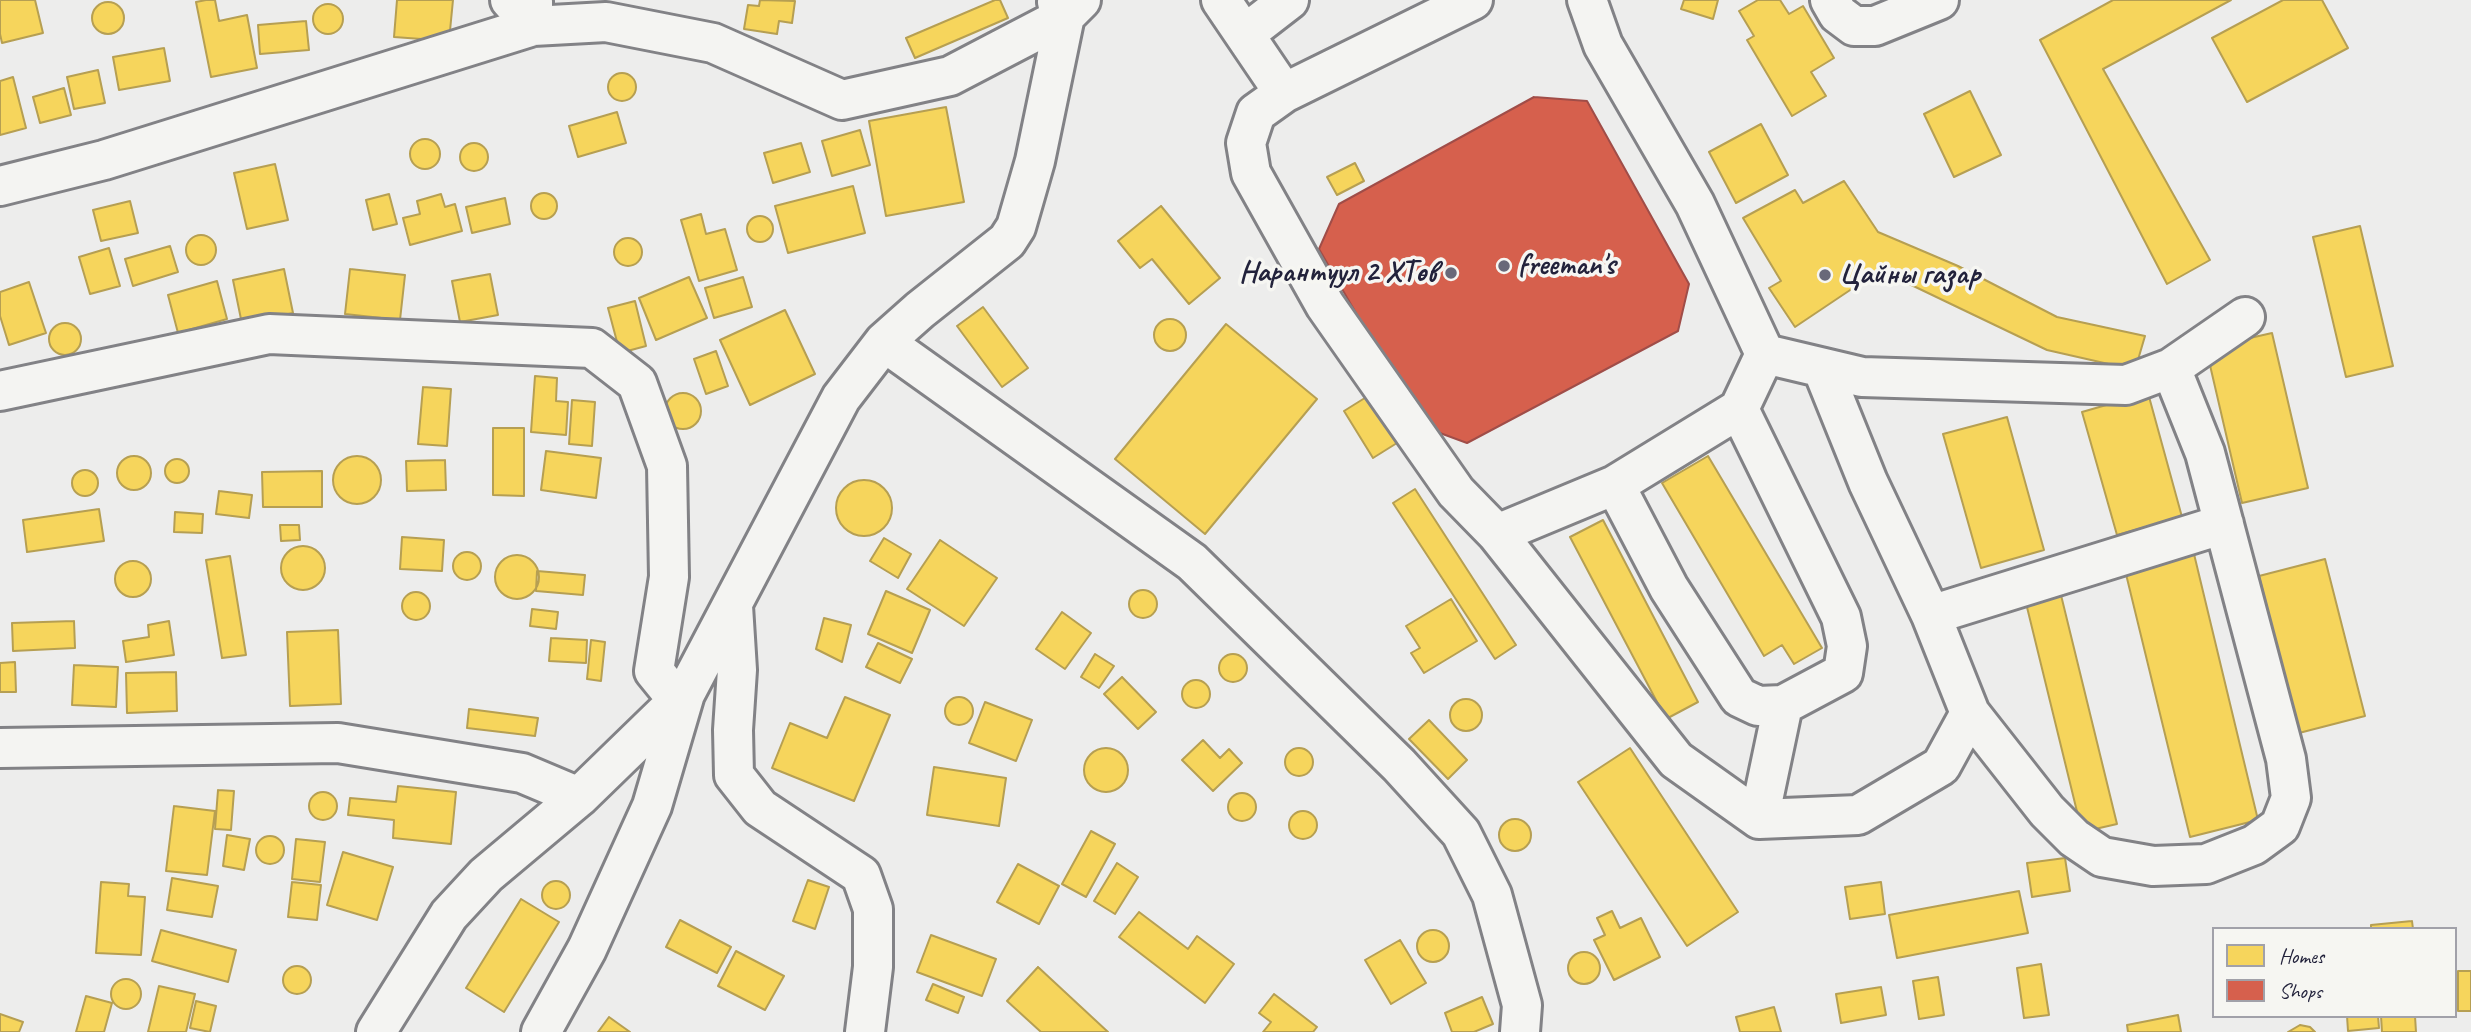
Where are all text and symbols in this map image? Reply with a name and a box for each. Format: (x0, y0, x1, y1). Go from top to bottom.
place label: freeman's (1518, 248, 1615, 284)
place label: Нарантуул 2 ХТөв (1239, 255, 1437, 291)
place label: Цайны газар (1839, 257, 1980, 293)
marker: freeman's (1496, 258, 1512, 274)
marker: Нарантуул 2 ХТөв (1443, 265, 1459, 281)
marker: Цайны газар (1817, 267, 1833, 283)
legend (2212, 927, 2457, 1018)
text: Homes (2279, 943, 2324, 969)
text: Shops (2279, 978, 2322, 1004)

